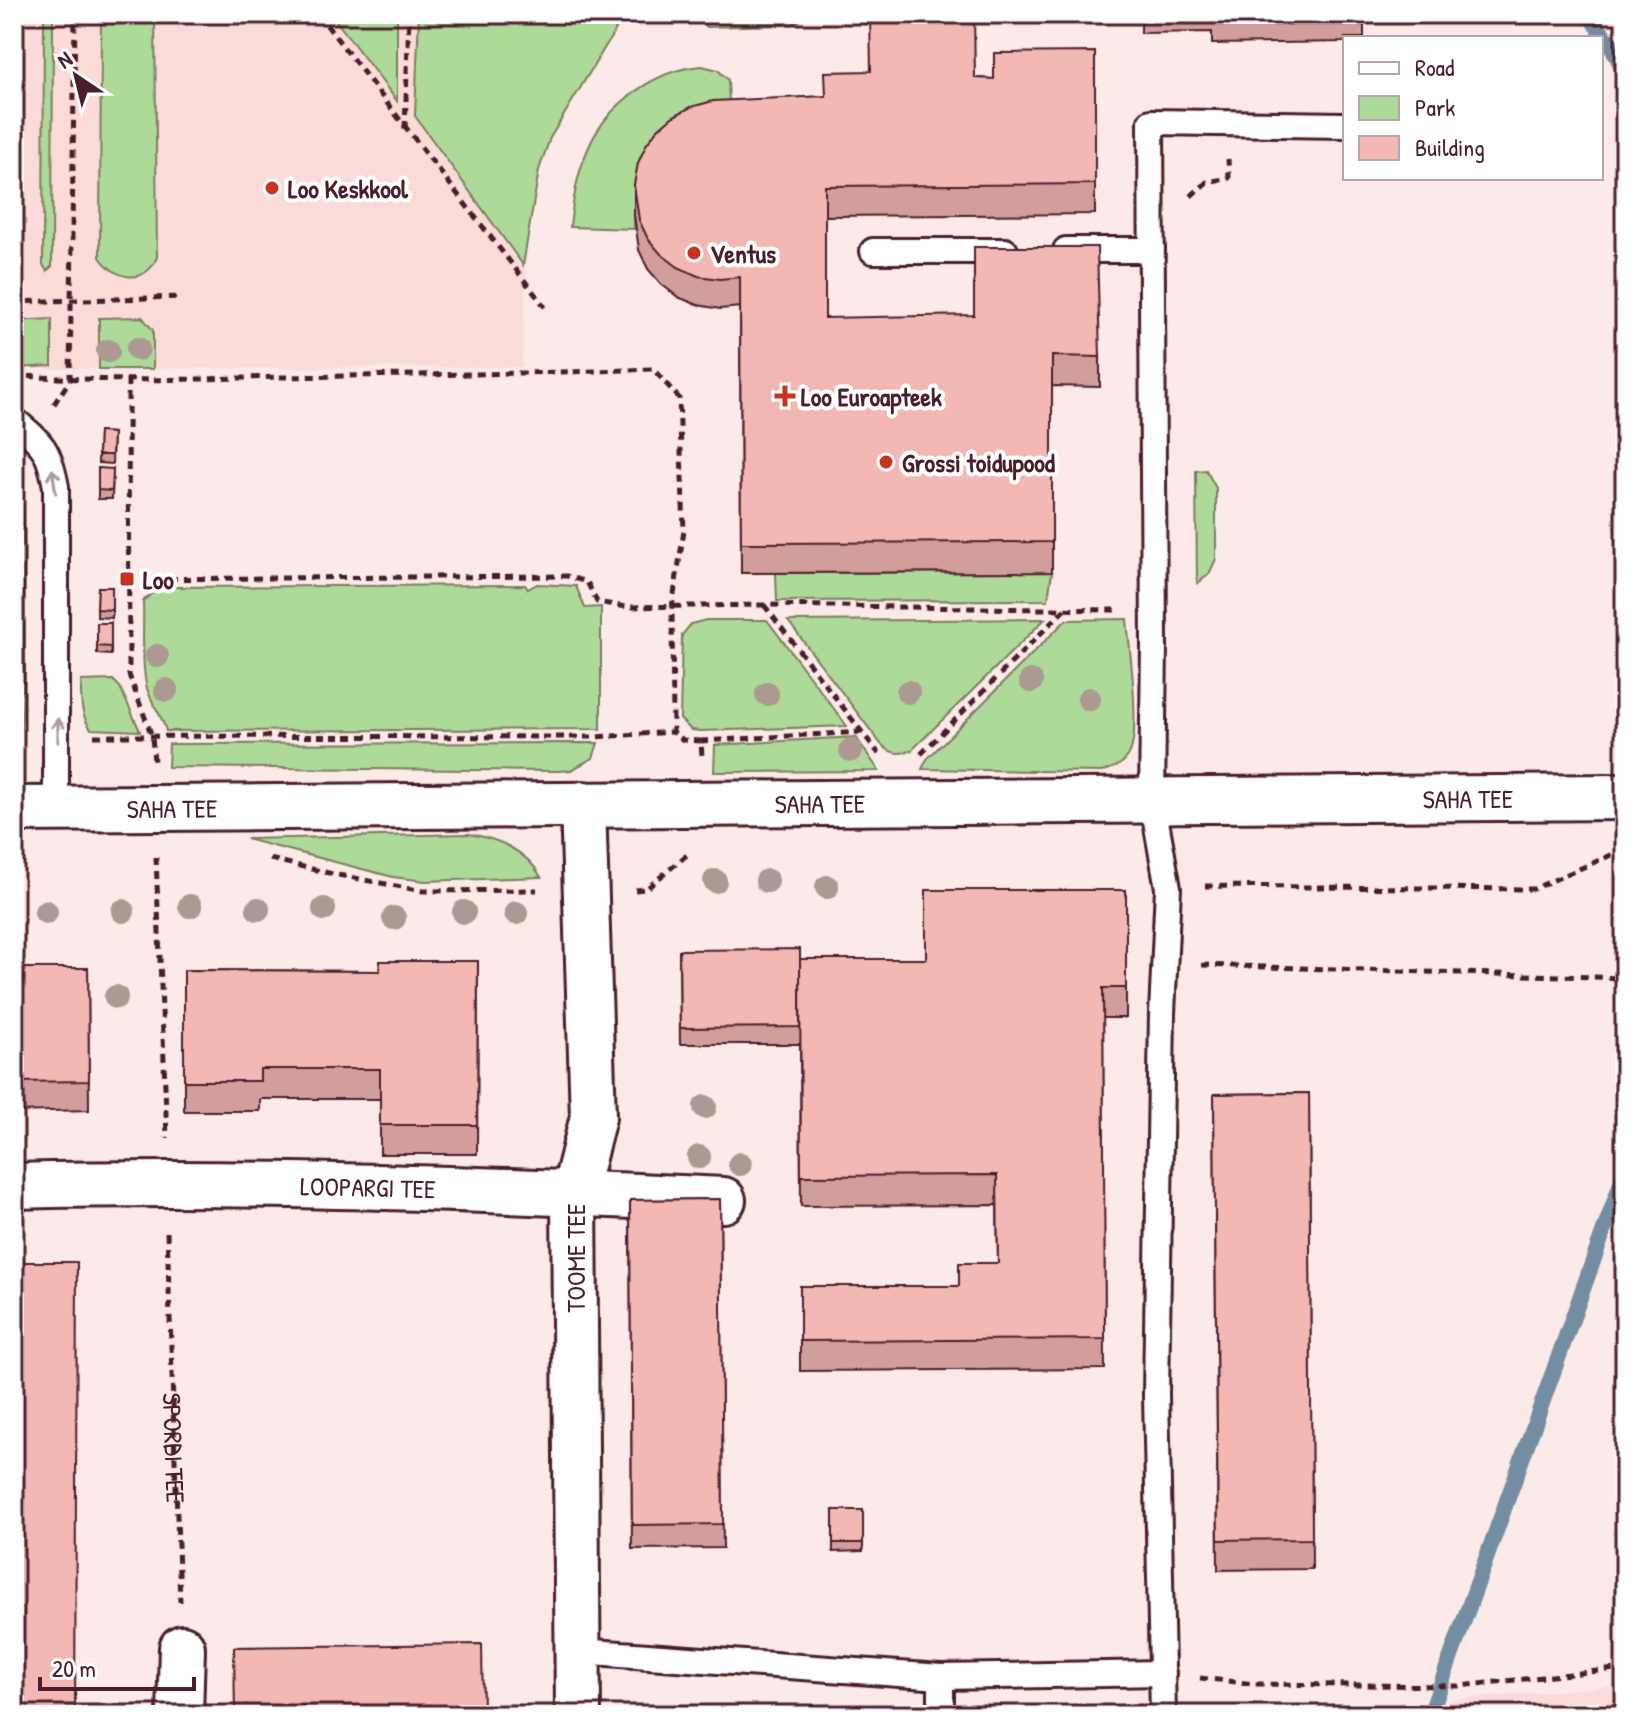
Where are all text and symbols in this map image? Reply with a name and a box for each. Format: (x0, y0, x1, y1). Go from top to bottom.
north arrow (36, 36, 116, 116)
legend (1343, 36, 1603, 180)
text: N (51, 44, 78, 75)
text: Road (1415, 51, 1454, 83)
text: Park (1415, 91, 1455, 123)
text: Building (1415, 131, 1485, 163)
place label: Loo Keskkool (288, 171, 409, 206)
marker: Loo Keskkool (263, 179, 281, 197)
place label: Ventus (710, 236, 776, 271)
marker: Ventus (685, 244, 703, 262)
place label: Loo Euroapteek (801, 379, 942, 415)
marker: Loo Euroapteek (776, 387, 794, 405)
place label: Grossi toidupood (902, 445, 1056, 481)
marker: Grossi toidupood (877, 453, 895, 471)
one-way arrow (47, 469, 62, 495)
place label: Loo (143, 562, 174, 597)
marker: Loo (118, 570, 136, 588)
one-way arrow (50, 717, 66, 744)
street label: SAHA TEE (1422, 780, 1514, 816)
street label: SAHA TEE (775, 785, 866, 821)
street label: SAHA TEE (127, 790, 218, 826)
street label: LOOPARGI TEE (300, 1168, 437, 1206)
street label: TOOME TEE (558, 1203, 593, 1313)
street label: SPORDI TEE (155, 1392, 194, 1504)
scale bar (40, 1641, 194, 1691)
text: 20 m (52, 1652, 96, 1684)

